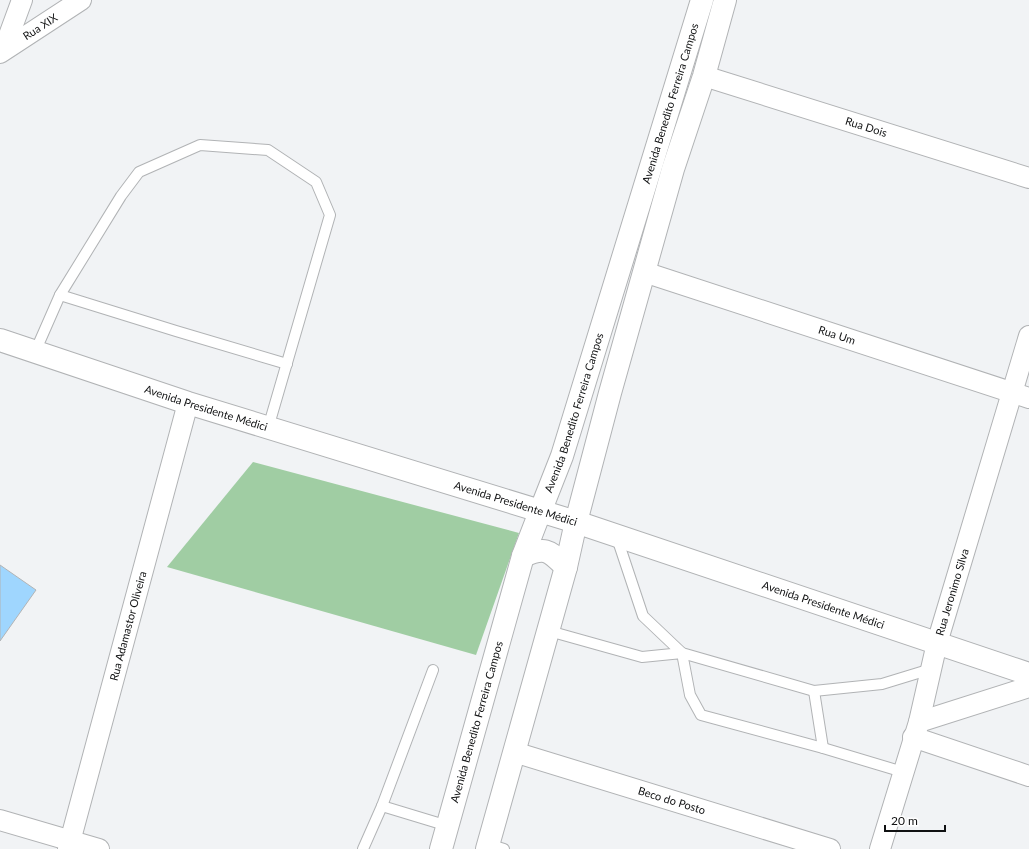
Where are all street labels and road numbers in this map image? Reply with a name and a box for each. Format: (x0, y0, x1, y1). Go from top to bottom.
street label: Rua XIX (20, 10, 60, 42)
street label: Avenida Benedito Ferreira Campos (639, 21, 701, 185)
street label: Rua Dois (844, 114, 889, 139)
street label: Rua Um (817, 323, 857, 347)
street label: Avenida Benedito Ferreira Campos (541, 331, 606, 494)
street label: Avenida Presidente Médici (143, 382, 270, 433)
street label: Avenida Presidente Médici (453, 478, 579, 528)
street label: Rua Jeronimo Silva (933, 547, 971, 637)
street label: Rua Adamastor Oliveira (107, 570, 149, 682)
street label: Avenida Presidente Médici (761, 578, 887, 631)
street label: Avenida Benedito Ferreira Campos (447, 639, 505, 804)
street label: Beco do Posto (637, 783, 707, 816)

